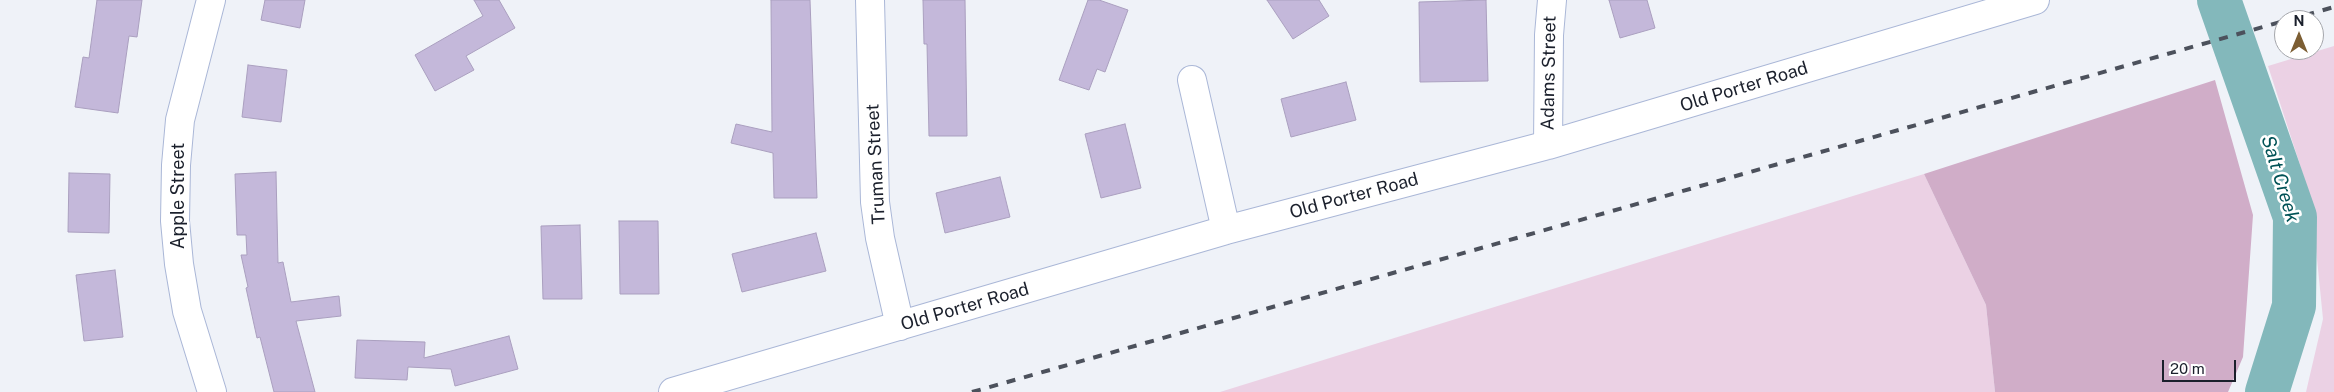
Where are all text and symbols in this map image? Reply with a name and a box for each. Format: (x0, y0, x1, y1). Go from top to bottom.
north arrow (2274, 10, 2324, 60)
text: N (2294, 13, 2304, 29)
street label: Adams Street (1537, 15, 1561, 131)
street label: Old Porter Road (1678, 57, 1810, 117)
street label: Truman Street (862, 103, 890, 225)
water label: Salt Creek (2256, 133, 2304, 225)
street label: Apple Street (167, 143, 189, 249)
street label: Old Porter Road (1287, 168, 1421, 224)
street label: Old Porter Road (898, 278, 1032, 336)
scale bar (2164, 350, 2238, 382)
text: 20 m (2170, 360, 2205, 377)

